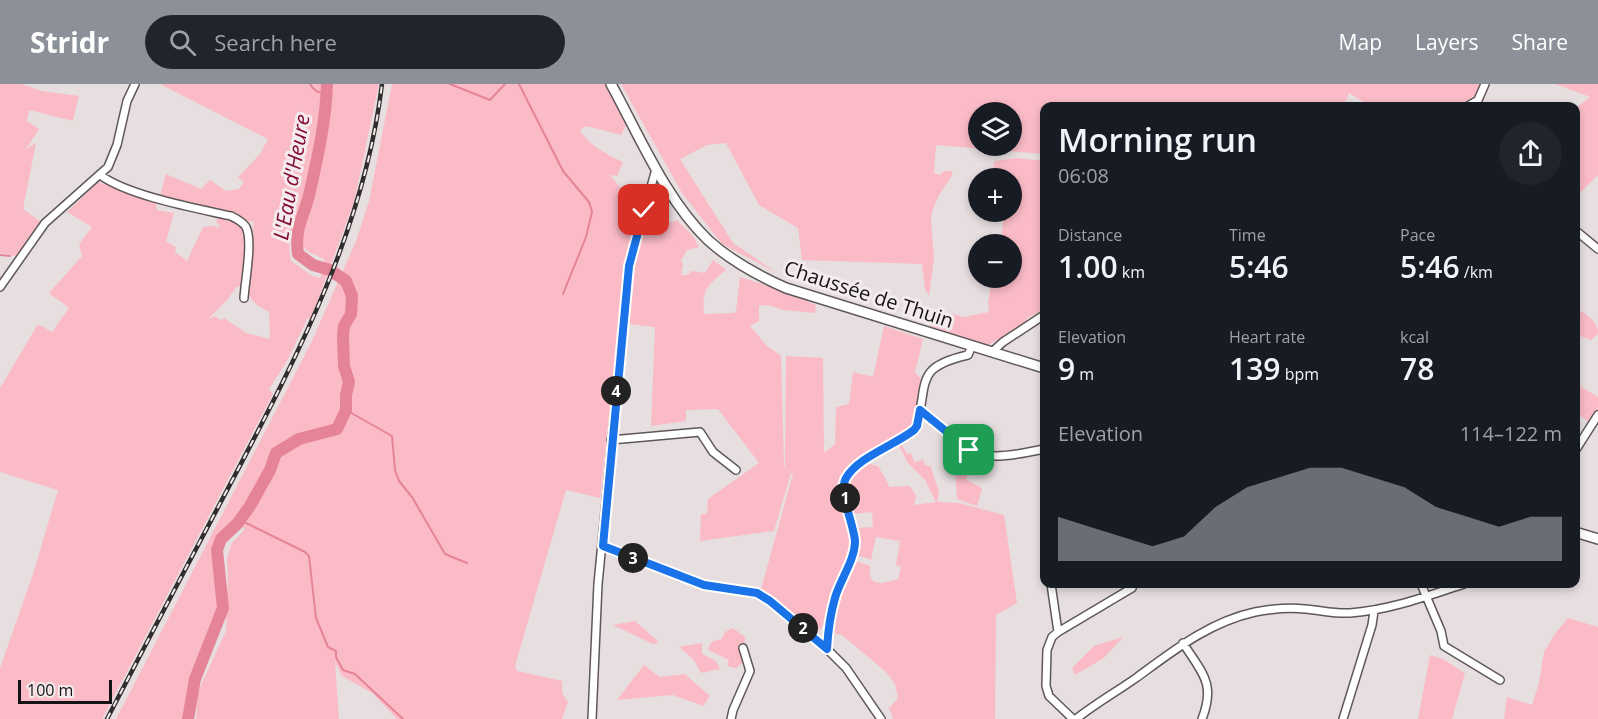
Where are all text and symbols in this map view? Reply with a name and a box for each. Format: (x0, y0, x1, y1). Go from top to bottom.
search box (145, 15, 565, 69)
text: Stridr (30, 23, 109, 61)
icon: search (166, 26, 199, 59)
text: Search here (214, 27, 337, 57)
text: Map (1339, 28, 1382, 56)
text: Layers (1415, 28, 1479, 56)
text: Share (1512, 28, 1568, 56)
map controls (968, 102, 1022, 288)
button: layers (968, 102, 1022, 156)
water label: L'Eau d'Heure (266, 112, 316, 242)
text: Morning run (1058, 117, 1257, 162)
button: share (1499, 122, 1562, 185)
text: 06:08 (1058, 162, 1109, 189)
button: + (968, 168, 1022, 222)
pin (618, 184, 669, 235)
icon: check (627, 193, 660, 226)
text: Distance (1058, 224, 1122, 246)
text: Time (1229, 224, 1266, 246)
text: Pace (1400, 224, 1435, 246)
button: − (968, 234, 1022, 288)
text: 1.00 (1058, 246, 1118, 287)
text: 5:46 (1229, 246, 1289, 287)
text: 5:46 (1400, 246, 1460, 287)
street label: Chaussée de Thuin (781, 254, 957, 334)
text: km (1118, 261, 1145, 283)
text: /km (1460, 261, 1493, 283)
text: Elevation (1058, 326, 1126, 348)
text: Heart rate (1229, 326, 1305, 348)
text: kcal (1400, 326, 1429, 348)
text: 9 (1058, 348, 1075, 389)
text: 139 (1229, 348, 1280, 389)
text: 78 (1400, 348, 1434, 389)
text: m (1075, 363, 1094, 385)
text: bpm (1280, 363, 1319, 385)
pin: 4 (601, 376, 631, 406)
text: 4 (611, 380, 621, 402)
text: Elevation (1058, 420, 1143, 447)
text: 114–122 m (1460, 420, 1562, 447)
pin (943, 424, 994, 475)
icon: arrive (952, 433, 985, 466)
pin: 1 (830, 483, 860, 513)
text: 1 (840, 487, 850, 509)
pin: 3 (618, 543, 648, 573)
text: 3 (628, 547, 638, 569)
pin: 2 (788, 613, 818, 643)
text: 2 (798, 617, 808, 639)
scale bar (18, 677, 112, 704)
text: 100 m (27, 679, 73, 701)

